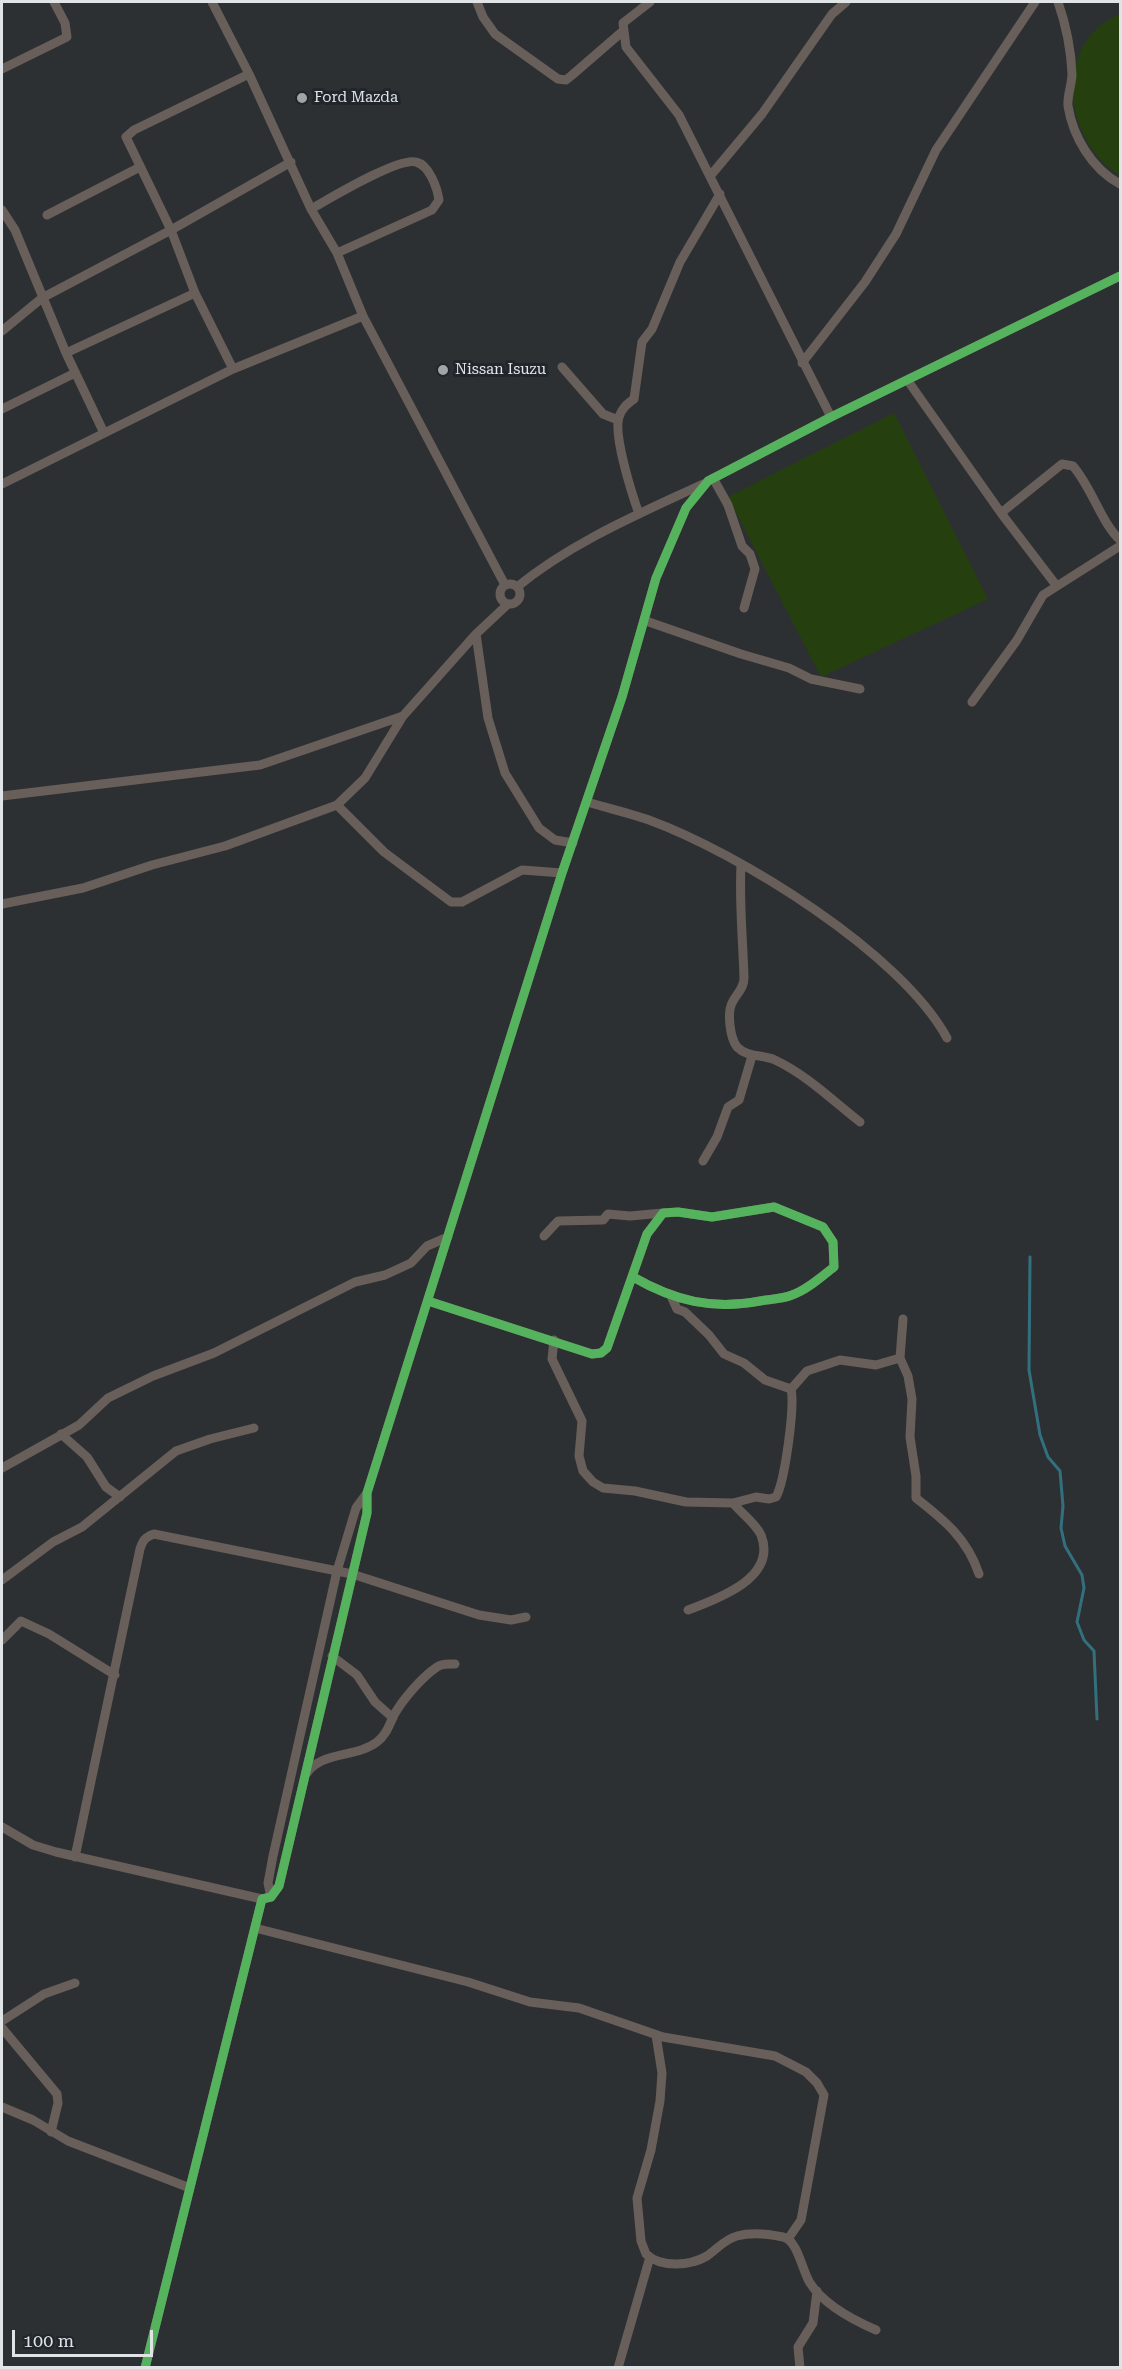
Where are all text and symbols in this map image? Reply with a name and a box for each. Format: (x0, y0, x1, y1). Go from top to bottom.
place label: Ford Mazda (314, 89, 398, 107)
marker: Ford Mazda (295, 91, 309, 105)
place label: Nissan Isuzu (455, 361, 546, 379)
marker: Nissan Isuzu (436, 363, 450, 377)
scale bar (15, 2318, 156, 2356)
text: 100 m (23, 2330, 74, 2351)

